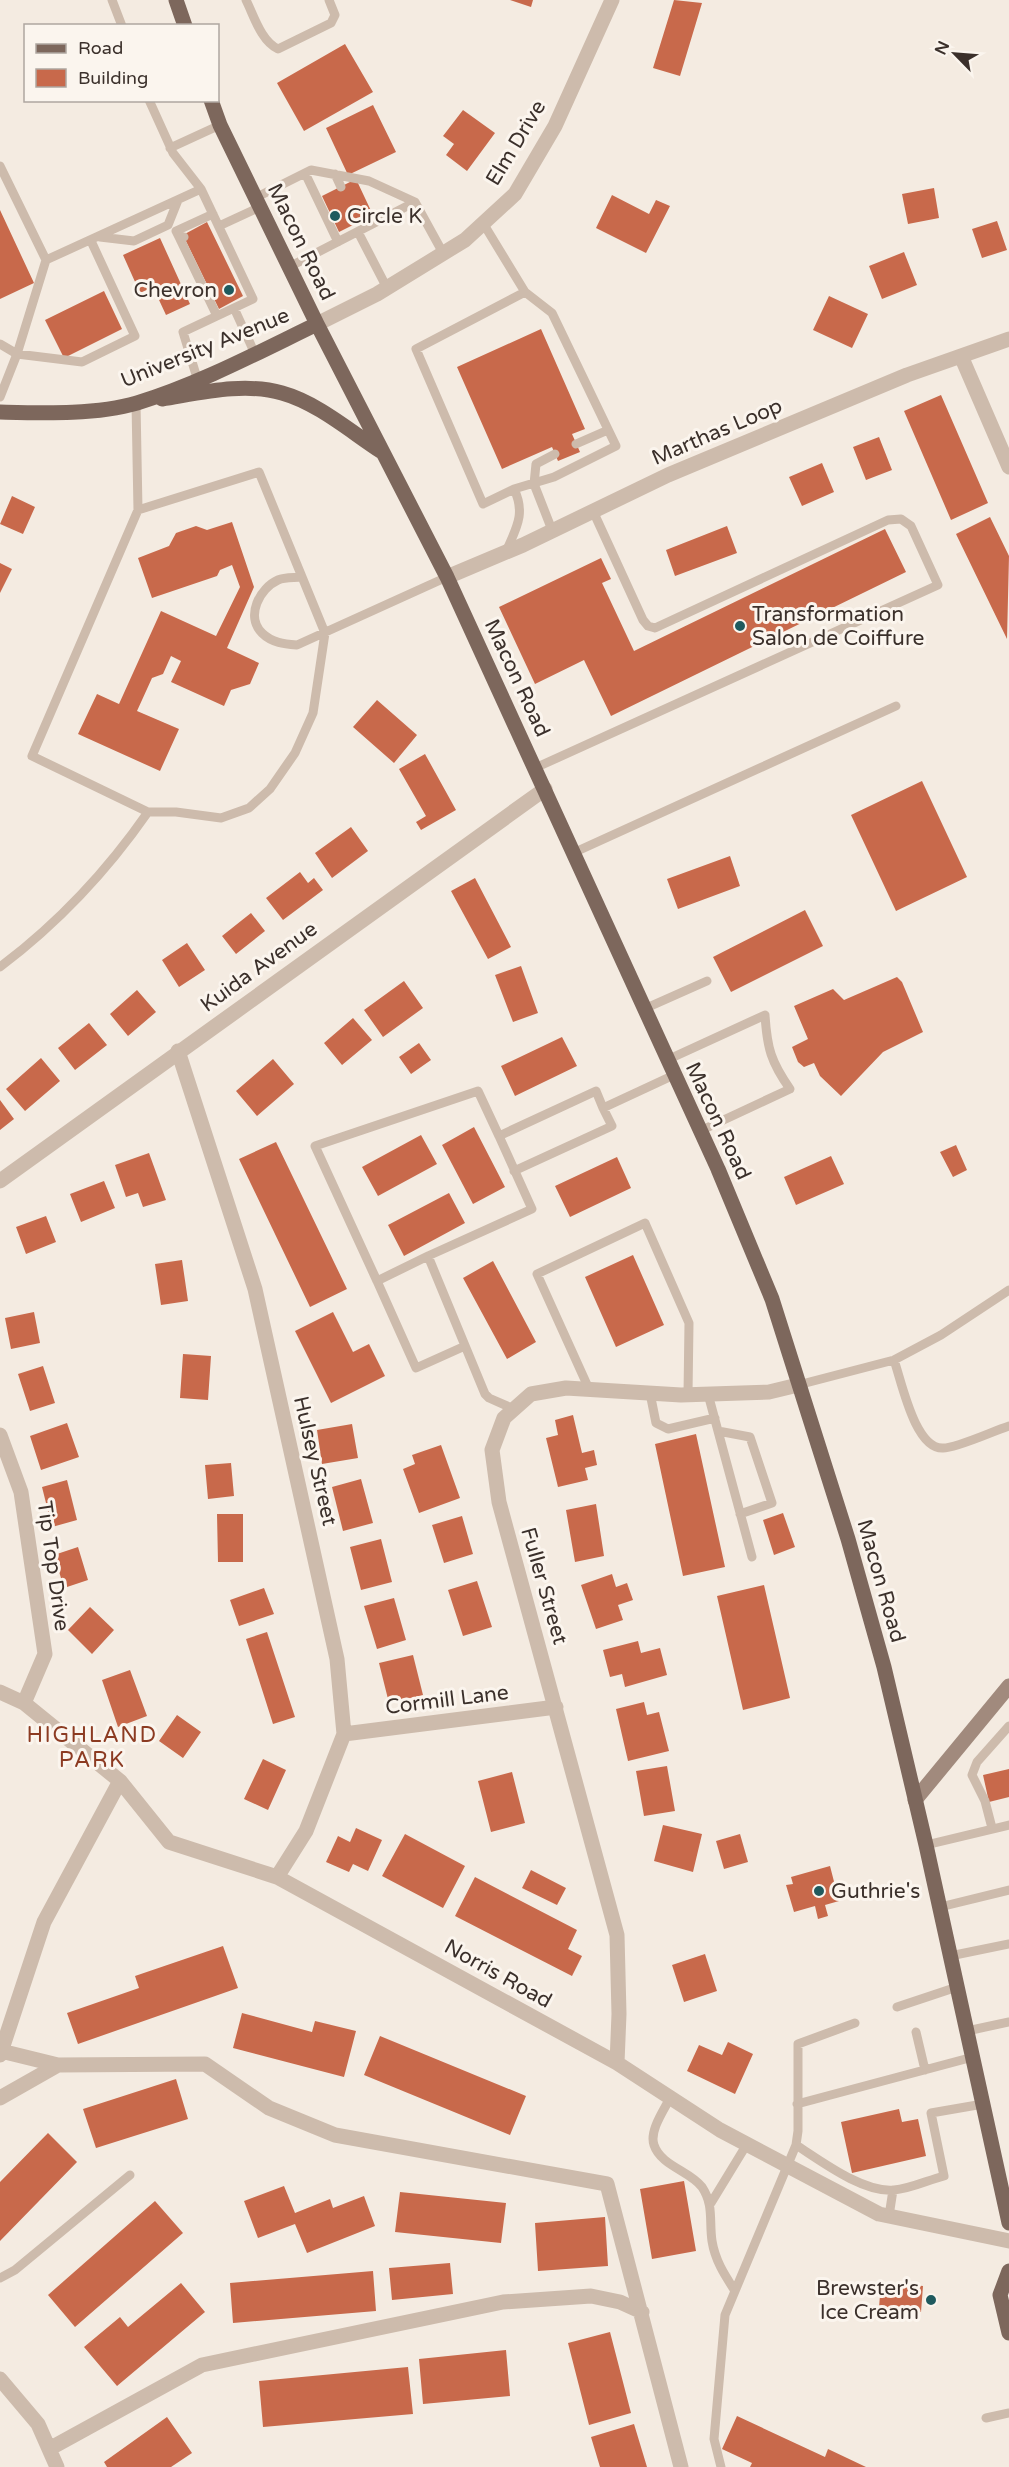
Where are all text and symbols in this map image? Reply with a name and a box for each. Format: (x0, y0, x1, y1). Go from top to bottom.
legend (24, 24, 219, 102)
north arrow (925, 24, 985, 84)
text: Road (78, 37, 123, 59)
text: N (931, 38, 954, 58)
text: Building (78, 67, 148, 89)
street label: Elm Drive (481, 96, 551, 190)
street label: Macon Road (262, 179, 340, 305)
place label: Circle K (347, 204, 422, 229)
marker: Circle K (328, 209, 342, 223)
place label: Chevron (133, 278, 217, 303)
marker: Chevron (222, 283, 236, 297)
street label: University Avenue (117, 303, 293, 393)
street label: Marthas Loop (648, 393, 786, 471)
place label: Transformation Salon de Coiffure (752, 602, 925, 651)
street label: Macon Road (479, 615, 555, 741)
marker: Transformation Salon de Coiffure (733, 619, 747, 633)
street label: Kuida Avenue (196, 916, 322, 1018)
street label: Macon Road (680, 1058, 756, 1184)
street label: Hulsey Street (288, 1394, 342, 1528)
street label: Tip Top Drive (31, 1499, 75, 1633)
street label: Macon Road (851, 1517, 911, 1645)
street label: Fuller Street (515, 1525, 573, 1647)
street label: Cormill Lane (384, 1680, 510, 1720)
district label: HIGHLAND PARK (27, 1722, 157, 1773)
place label: Guthrie's (831, 1879, 920, 1904)
marker: Guthrie's (812, 1884, 826, 1898)
street label: Norris Road (440, 1934, 556, 2014)
place label: Brewster's Ice Cream (816, 2276, 919, 2325)
marker: Brewster's Ice Cream (924, 2293, 938, 2307)

